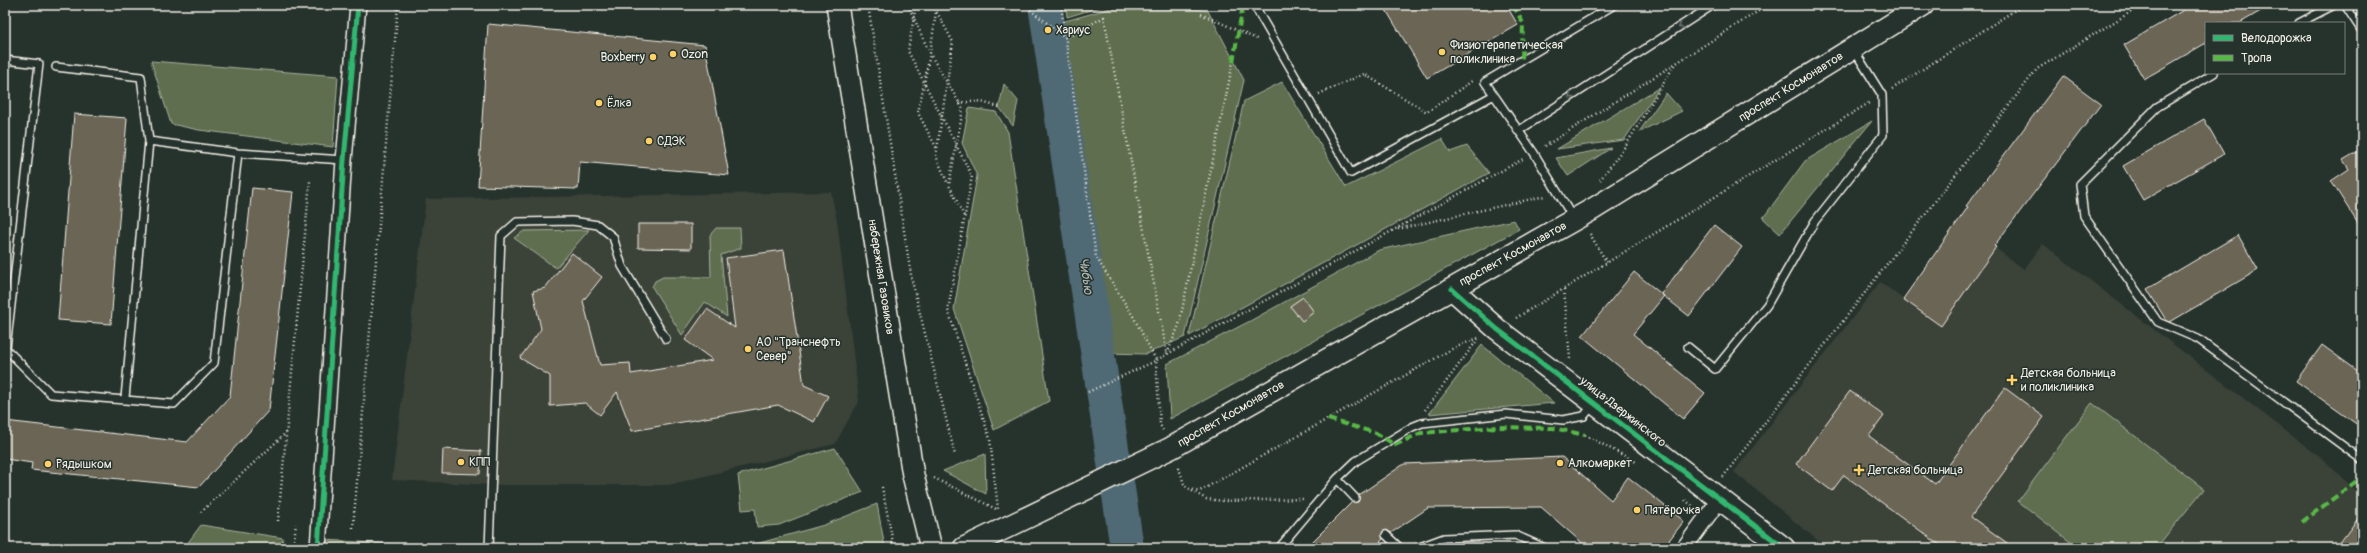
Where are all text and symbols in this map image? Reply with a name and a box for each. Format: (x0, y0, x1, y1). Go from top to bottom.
one-way arrow (1678, 21, 1685, 28)
legend (2205, 22, 2345, 74)
place label: Хариус (1056, 23, 1090, 38)
marker: Хариус (1043, 25, 1053, 35)
text: Велодорожка (2241, 31, 2312, 46)
place label: Физиотерапетическая поликлиника (1450, 38, 1563, 67)
place label: Ozon (681, 47, 708, 62)
marker: Физиотерапетическая поликлиника (1437, 47, 1447, 57)
marker: Ozon (668, 49, 678, 59)
street label: проспект Космонавтов (1736, 49, 1846, 125)
place label: Boxberry (600, 50, 645, 65)
text: Тропа (2241, 51, 2272, 66)
marker: Boxberry (648, 52, 658, 62)
one-way arrow (1568, 92, 1575, 99)
place label: Ёлка (607, 95, 632, 111)
marker: Ёлка (594, 98, 604, 108)
place label: СДЭК (657, 134, 686, 149)
marker: СДЭК (644, 136, 654, 146)
street label: набережная Газовиков (864, 218, 898, 336)
street label: проспект Космонавтов (1457, 218, 1570, 290)
water label: Чибью (1075, 256, 1097, 296)
place label: АО "Транснефть Север" (756, 335, 841, 364)
marker: АО "Транснефть Север" (743, 344, 753, 354)
place label: Детская больница и поликлиника (2020, 366, 2116, 395)
street label: улица Дзержинского (1576, 373, 1670, 451)
marker: Детская больница и поликлиника (2006, 374, 2018, 386)
street label: проспект Космонавтов (1175, 377, 1287, 451)
place label: КПП (469, 455, 490, 470)
place label: Алкомаркет (1568, 456, 1632, 471)
place label: Рядышком (56, 457, 112, 472)
marker: КПП (456, 457, 466, 467)
marker: Алкомаркет (1555, 458, 1565, 468)
marker: Рядышком (43, 459, 53, 469)
place label: Детская больница (1867, 463, 1963, 478)
marker: Детская больница (1853, 464, 1865, 476)
place label: Пятёрочка (1645, 503, 1701, 518)
marker: Пятёрочка (1632, 505, 1642, 515)

